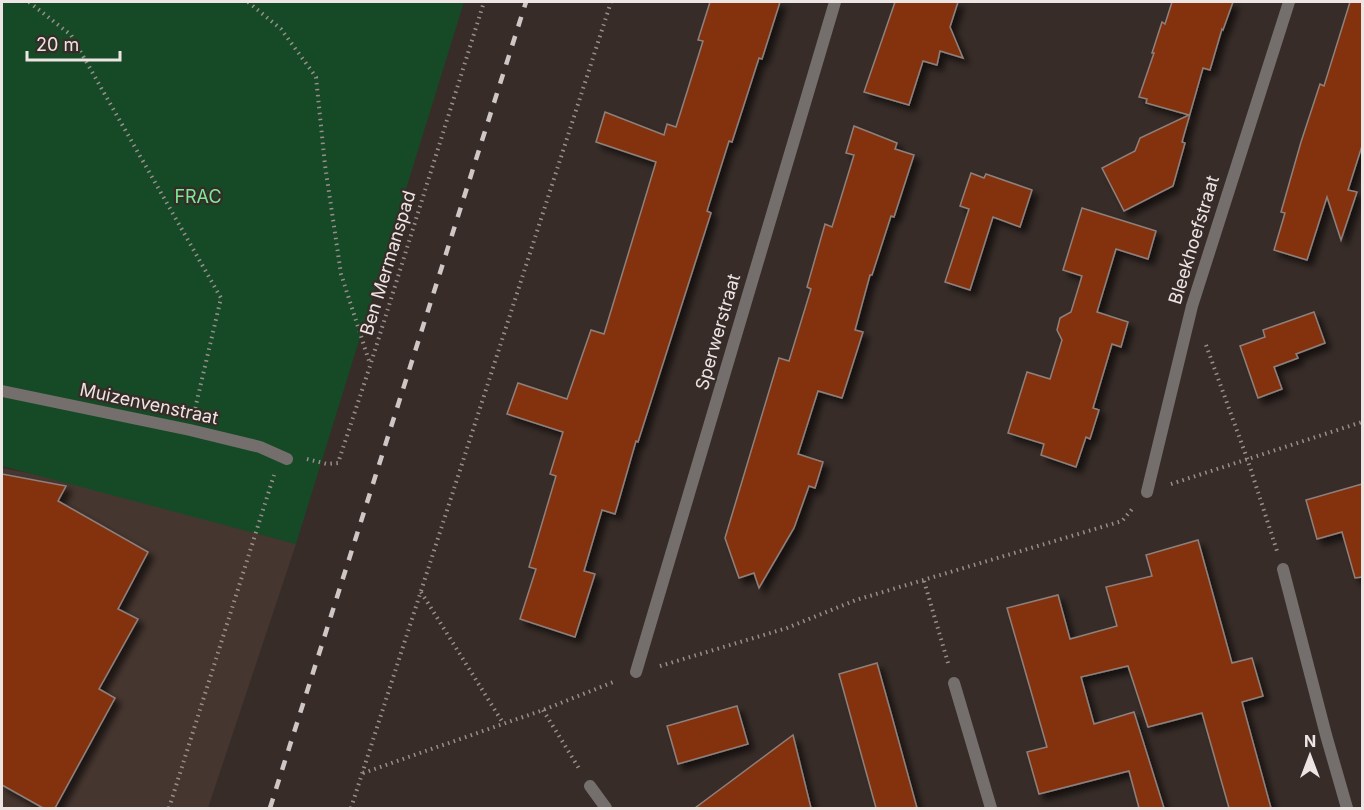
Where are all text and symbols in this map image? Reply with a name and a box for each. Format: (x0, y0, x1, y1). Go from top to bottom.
scale bar (27, 24, 120, 62)
text: 20 m (36, 34, 79, 55)
street label: Bleekhoefstraat (1164, 173, 1223, 307)
park label: FRAC (174, 186, 222, 207)
street label: Ben Mermanspad (356, 188, 420, 338)
street label: Sperwerstraat (691, 271, 744, 392)
street label: Muizenvenstraat (78, 379, 220, 428)
north arrow (1280, 726, 1340, 786)
text: N (1304, 731, 1316, 751)

